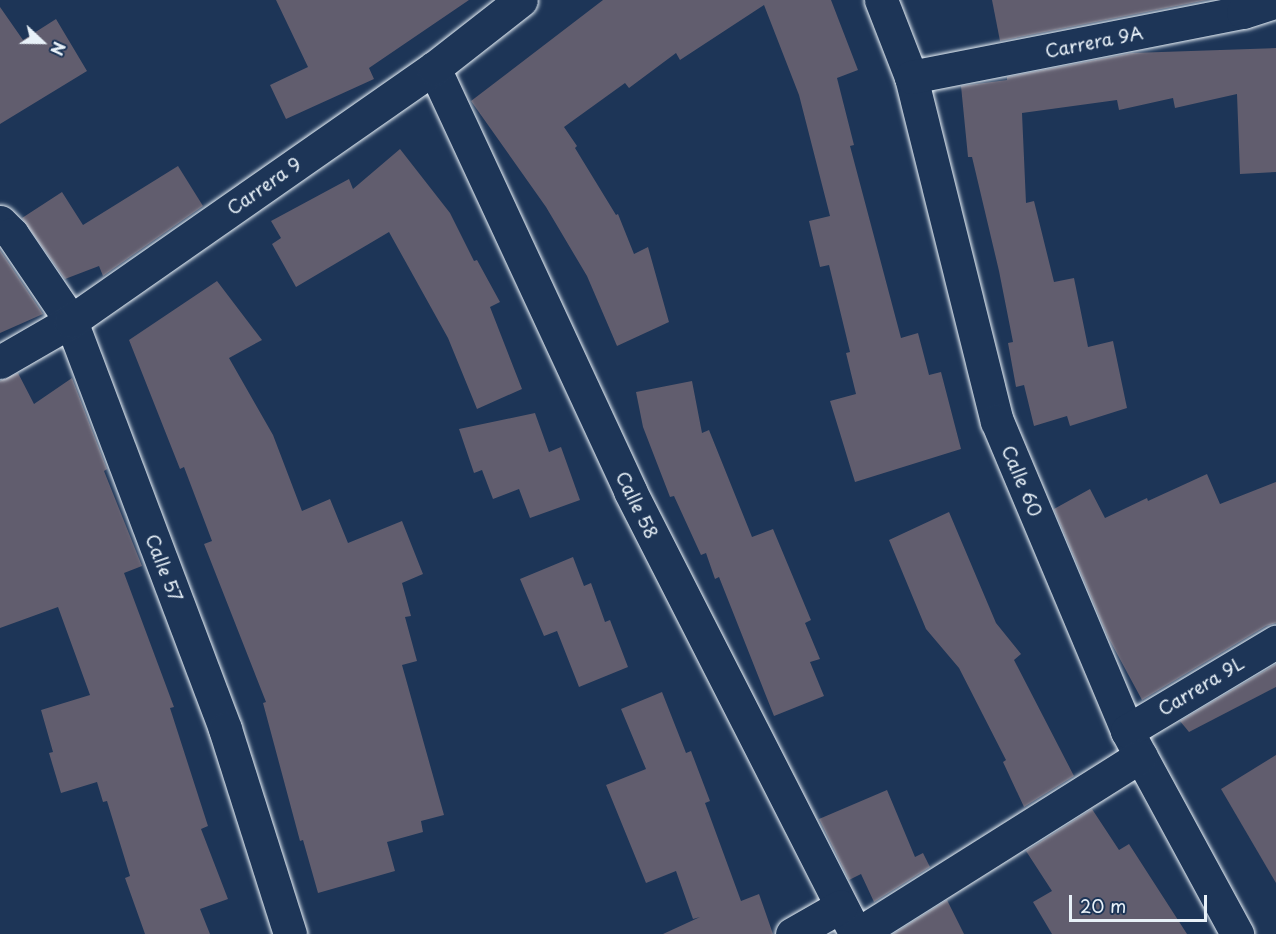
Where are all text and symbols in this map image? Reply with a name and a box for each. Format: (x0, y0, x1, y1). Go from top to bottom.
north arrow (12, 12, 72, 72)
street label: Carrera 9A (1044, 22, 1144, 62)
text: N (45, 38, 72, 59)
street label: Carrera 9 (223, 153, 305, 219)
street label: Calle 60 (997, 442, 1047, 520)
street label: Calle 58 (611, 468, 663, 542)
street label: Calle 57 (141, 531, 187, 605)
street label: Carrera 9L (1154, 652, 1248, 720)
scale bar (1072, 883, 1210, 921)
text: 20 m (1080, 892, 1126, 919)

